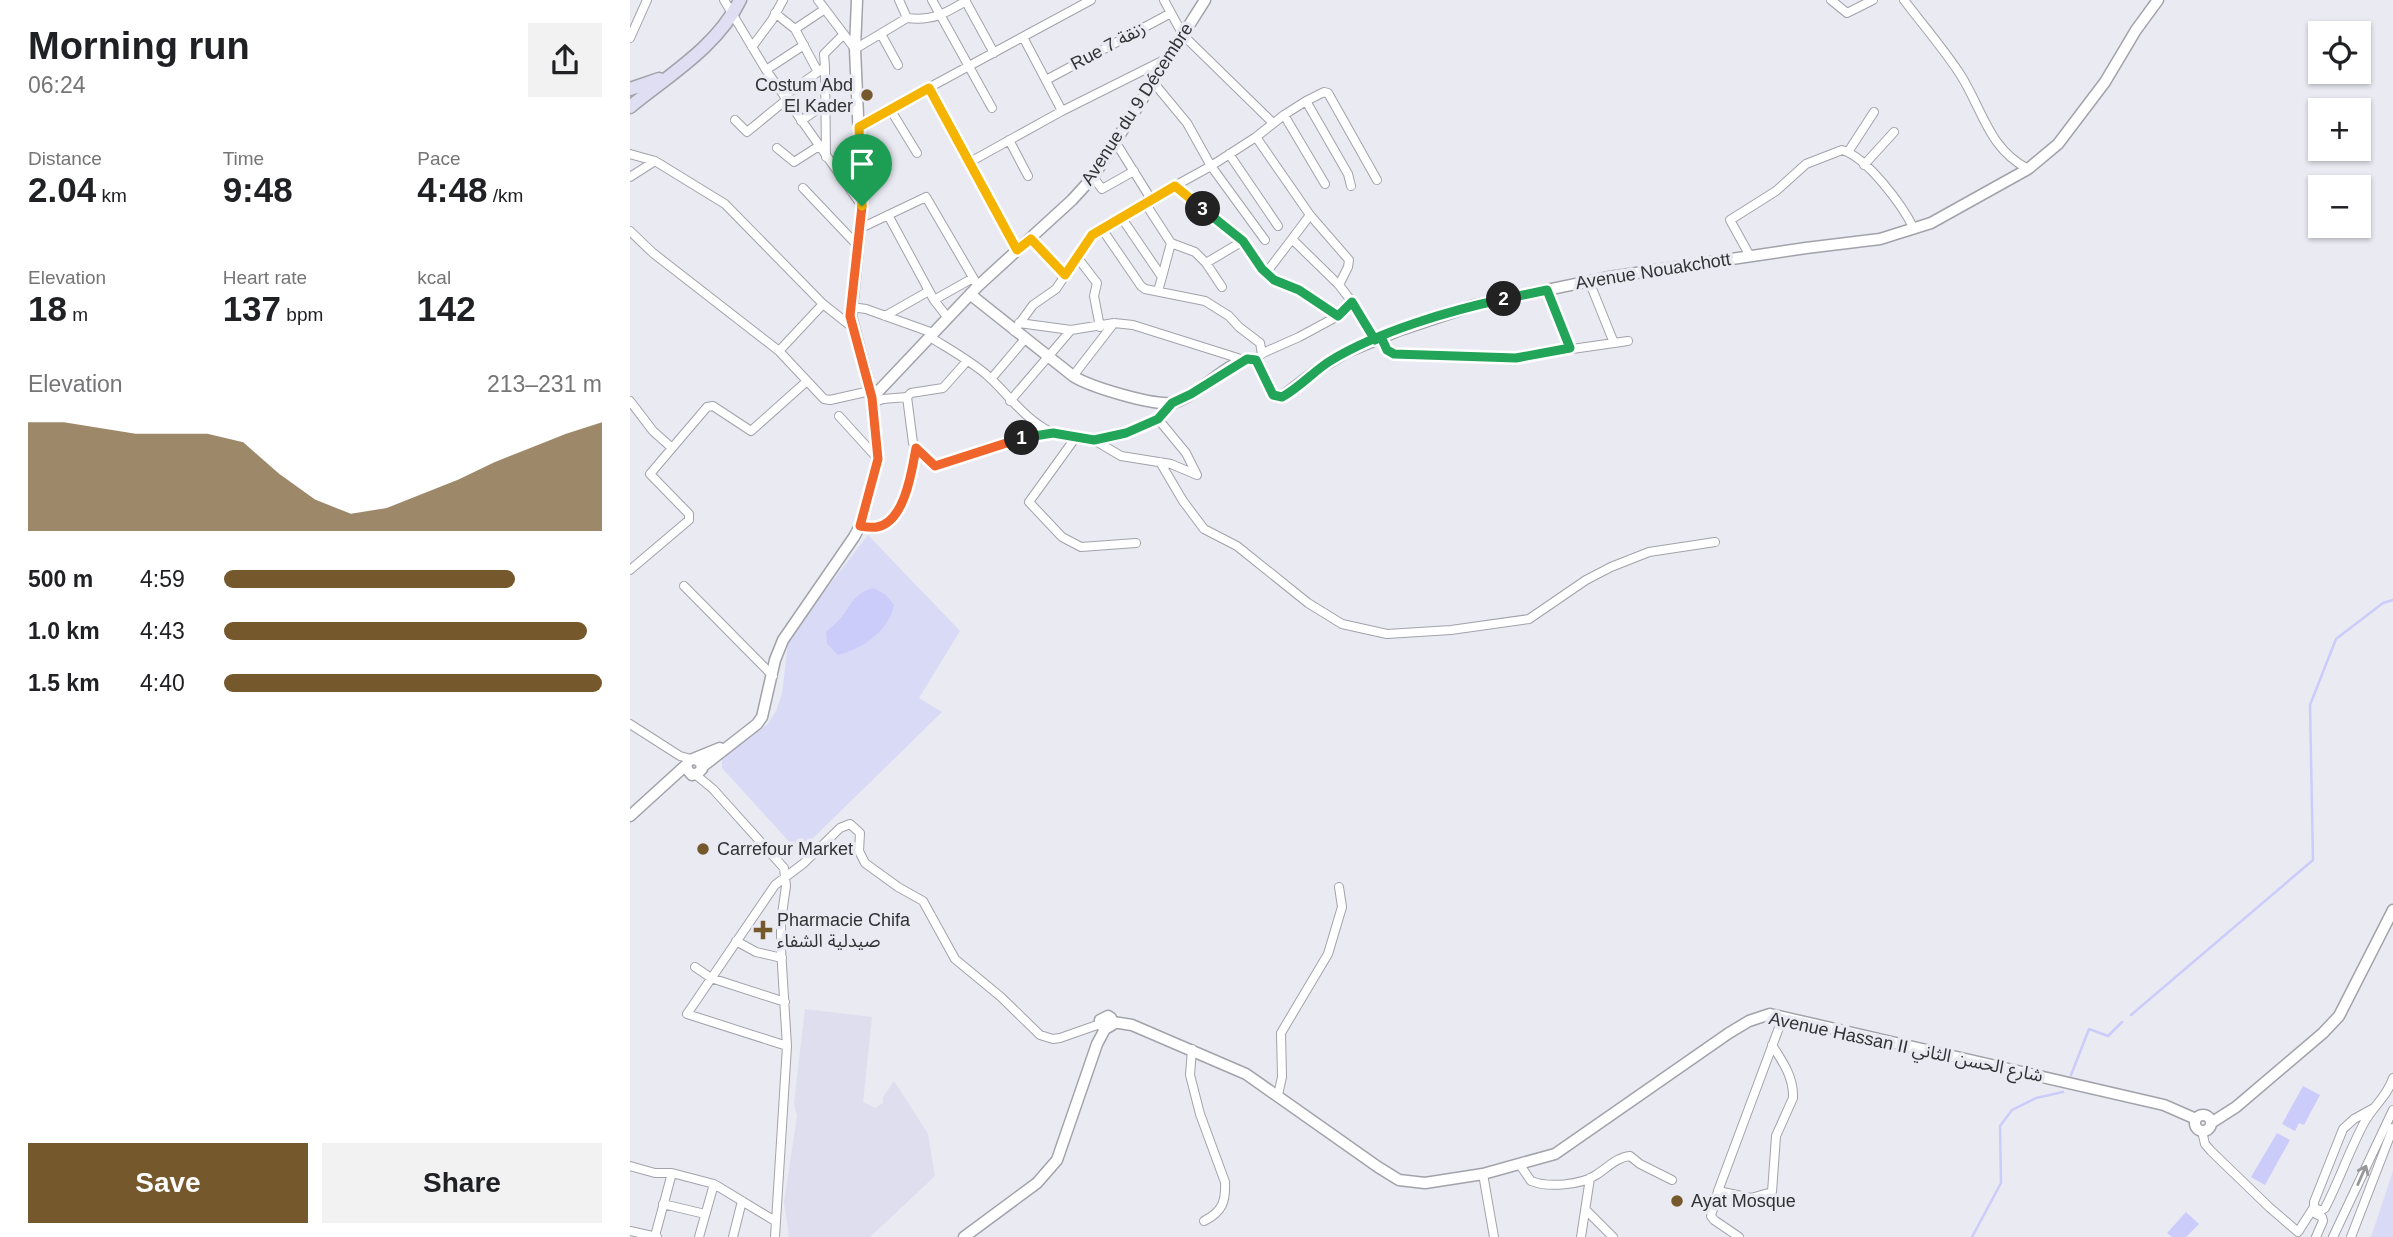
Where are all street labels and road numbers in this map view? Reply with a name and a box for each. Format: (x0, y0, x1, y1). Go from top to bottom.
street label: Rue 7 زنقة (1067, 18, 1149, 75)
street label: Avenue du 9 Décembre (1077, 19, 1197, 189)
street label: Avenue Nouakchott (1574, 249, 1732, 293)
street label: Avenue Hassan II شارع الحسن الثاني (1766, 1008, 2045, 1090)

